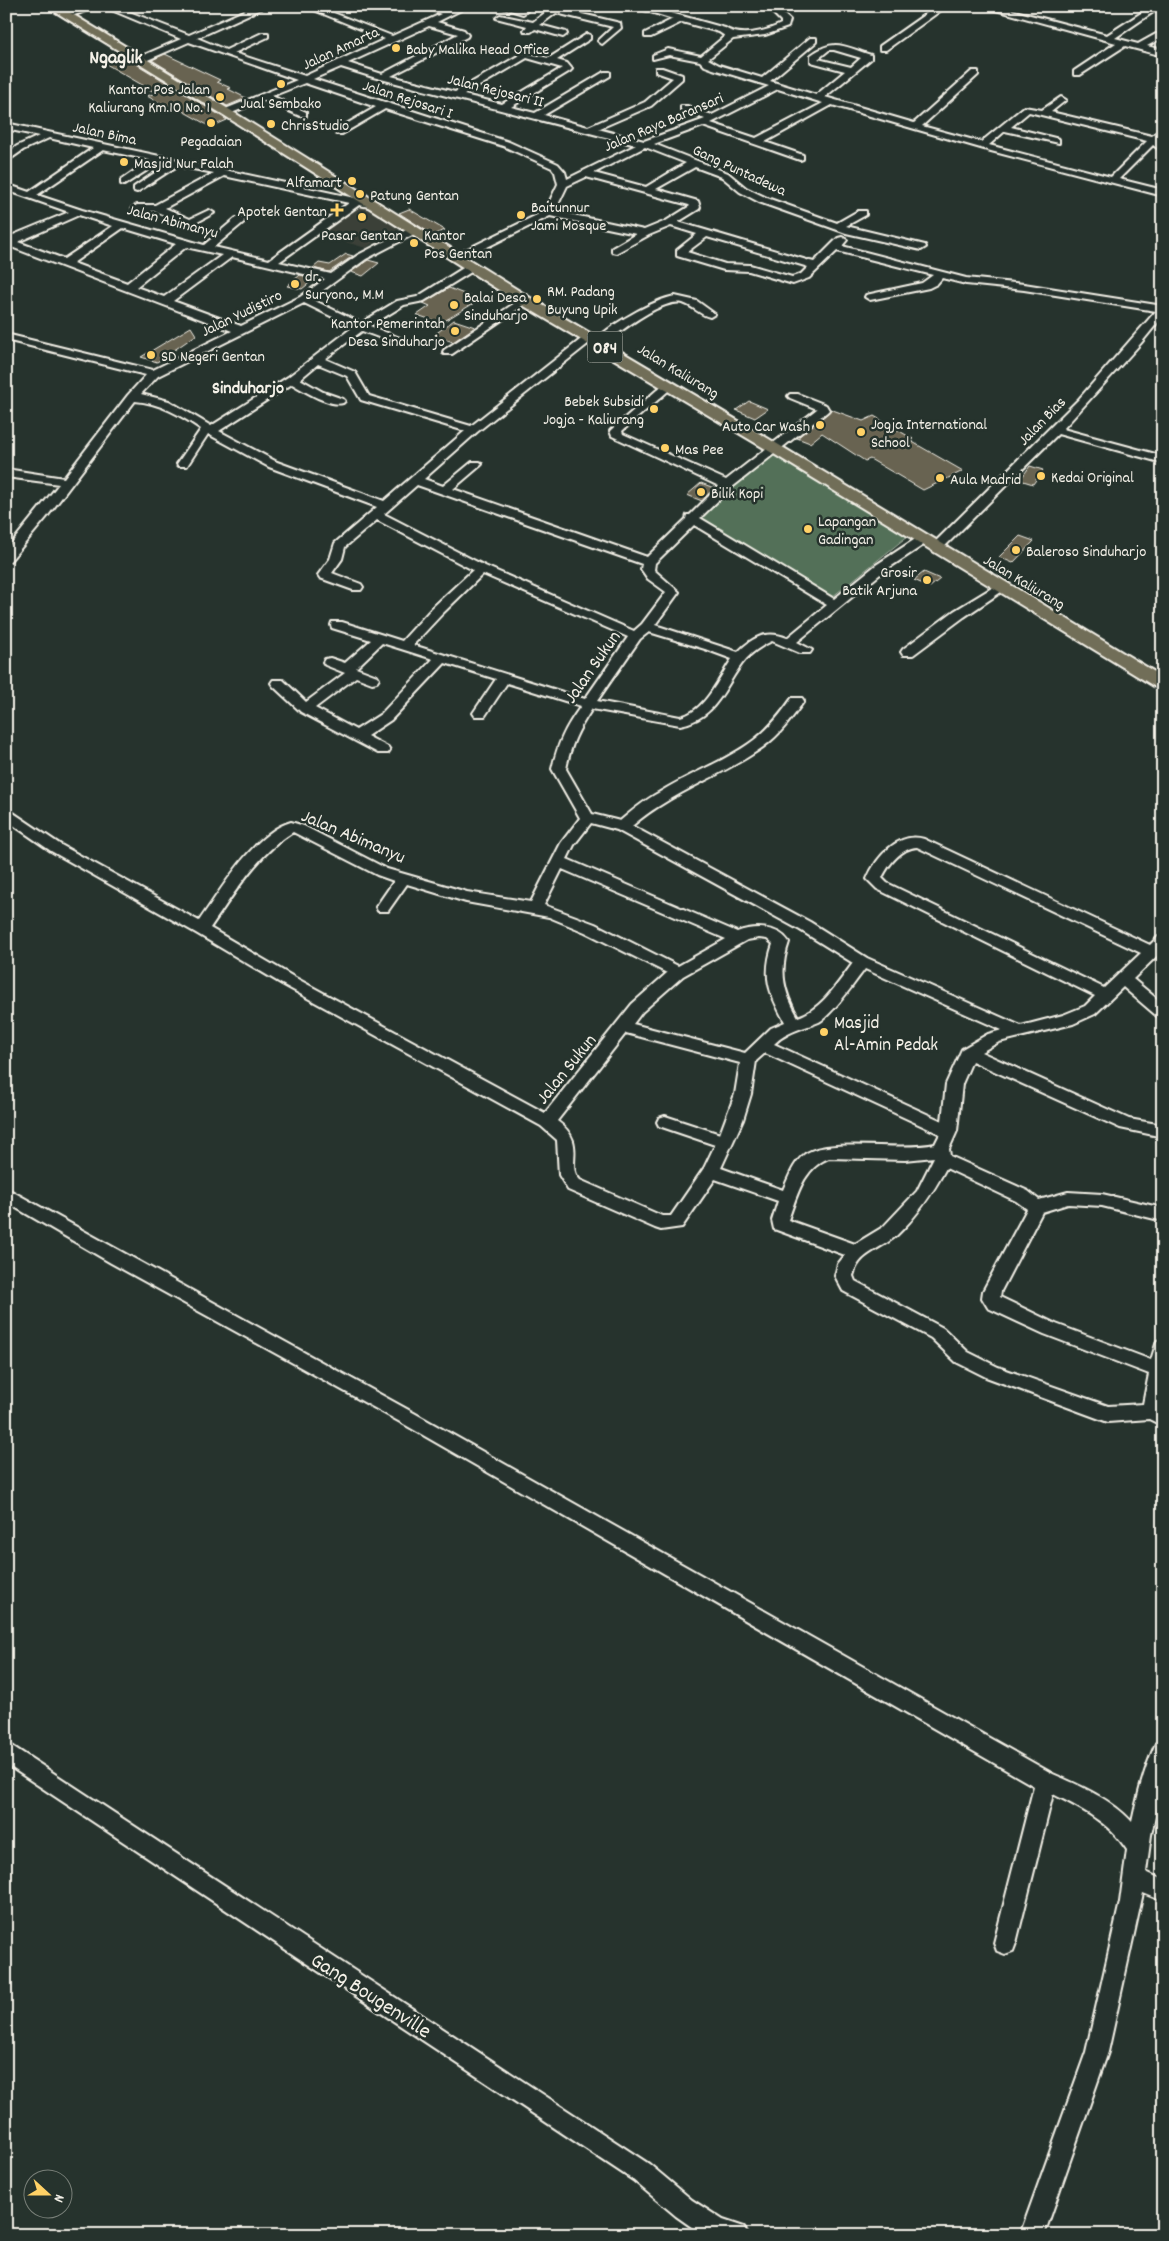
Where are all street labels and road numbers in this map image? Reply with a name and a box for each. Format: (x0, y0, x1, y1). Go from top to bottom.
street label: Jalan Amarta (299, 21, 384, 77)
street label: Jalan Rejosari II (445, 68, 546, 115)
street label: Jalan Rejosari I (359, 75, 455, 126)
street label: Jalan Raya Baransari (601, 88, 727, 159)
street label: Jalan Bima (70, 116, 139, 153)
street label: Gang Puntadewa (688, 140, 790, 203)
street label: Jalan Abimanyu (124, 199, 221, 246)
street label: Jalan Yudistiro (198, 285, 286, 344)
road number: 084 (588, 332, 622, 362)
street label: Jalan Kaliurang (632, 339, 723, 406)
street label: Jalan Bias (1014, 392, 1072, 451)
street label: Jalan Kaliurang (978, 550, 1069, 617)
street label: Jalan Sukun (559, 626, 629, 710)
street label: Jalan Abimanyu (296, 804, 409, 872)
street label: Jalan Sukun (531, 1029, 605, 1111)
street label: Gang Bougenville (303, 1946, 437, 2048)

